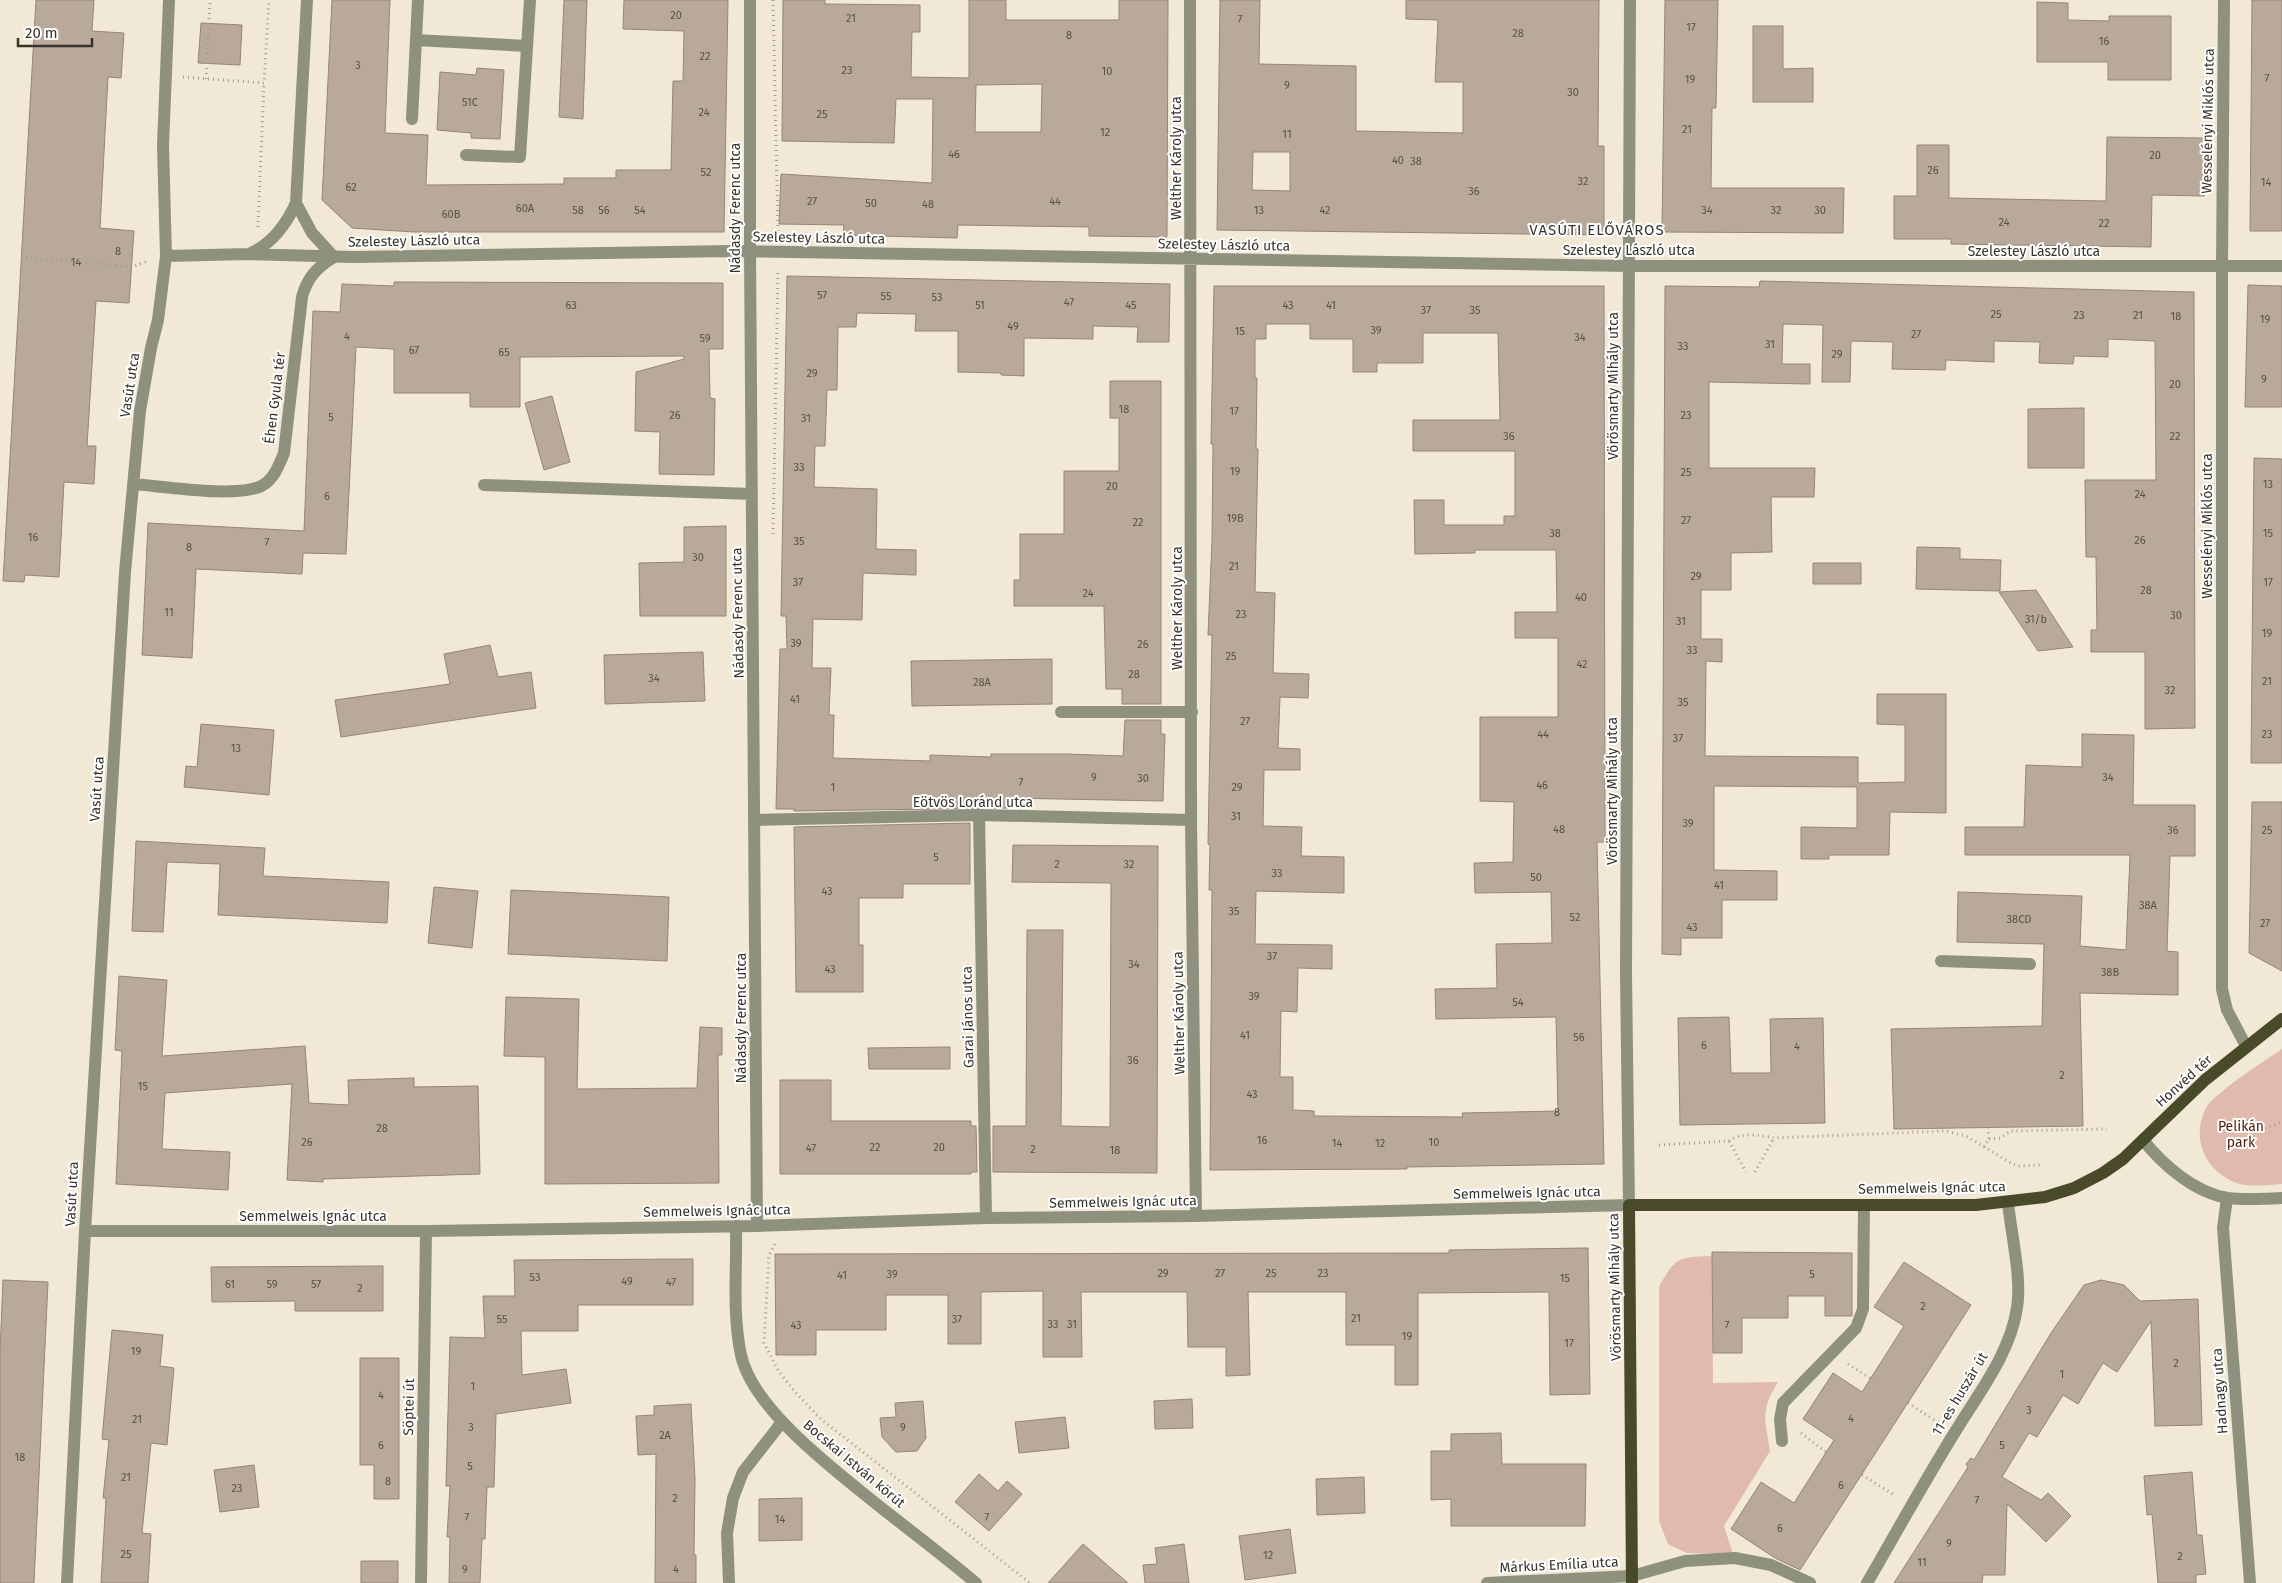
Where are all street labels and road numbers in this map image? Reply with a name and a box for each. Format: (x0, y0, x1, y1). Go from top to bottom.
street label: Wesselényi Miklós utca (2198, 48, 2218, 194)
street label: Welther Károly utca (1168, 96, 1185, 220)
street label: Nádasdy Ferenc utca (727, 143, 744, 273)
street label: Szelestey László utca (753, 228, 885, 248)
street label: Szelestey László utca (348, 231, 480, 251)
street label: Szelestey László utca (1158, 235, 1290, 255)
street label: Szelestey László utca (1563, 242, 1695, 259)
street label: Szelestey László utca (1968, 243, 2100, 260)
street label: Vörösmarty Mihály utca (1605, 312, 1622, 460)
street label: Éhen Gyula tér (260, 350, 289, 445)
street label: Vasút utca (116, 351, 144, 419)
street label: Wesselényi Miklós utca (2199, 453, 2216, 599)
street label: Welther Károly utca (1169, 546, 1186, 670)
street label: Nádasdy Ferenc utca (728, 547, 748, 679)
street label: Vörösmarty Mihály utca (1604, 717, 1621, 865)
street label: Vasút utca (86, 756, 108, 822)
street label: Eötvös Loránd utca (913, 794, 1033, 811)
street label: Welther Károly utca (1169, 951, 1189, 1075)
street label: Nádasdy Ferenc utca (733, 953, 750, 1083)
street label: Garai János utca (959, 966, 977, 1068)
street label: Honvéd tér (2152, 1051, 2216, 1111)
street label: Vasút utca (62, 1161, 82, 1227)
street label: Semmelweis Ignác utca (1858, 1178, 2006, 1198)
street label: Semmelweis Ignác utca (1453, 1183, 1601, 1203)
street label: Semmelweis Ignác utca (1049, 1192, 1197, 1212)
street label: Semmelweis Ignác utca (643, 1201, 791, 1221)
street label: Semmelweis Ignác utca (239, 1208, 387, 1225)
street label: Vörösmarty Mihály utca (1605, 1213, 1625, 1361)
street label: Hadnagy utca (2209, 1347, 2231, 1435)
street label: 11-es huszár út (1928, 1348, 1992, 1439)
street label: Söptei út (400, 1377, 418, 1436)
street label: Bocskai István körút (800, 1416, 909, 1512)
street label: Márkus Emília utca (1499, 1553, 1619, 1577)

